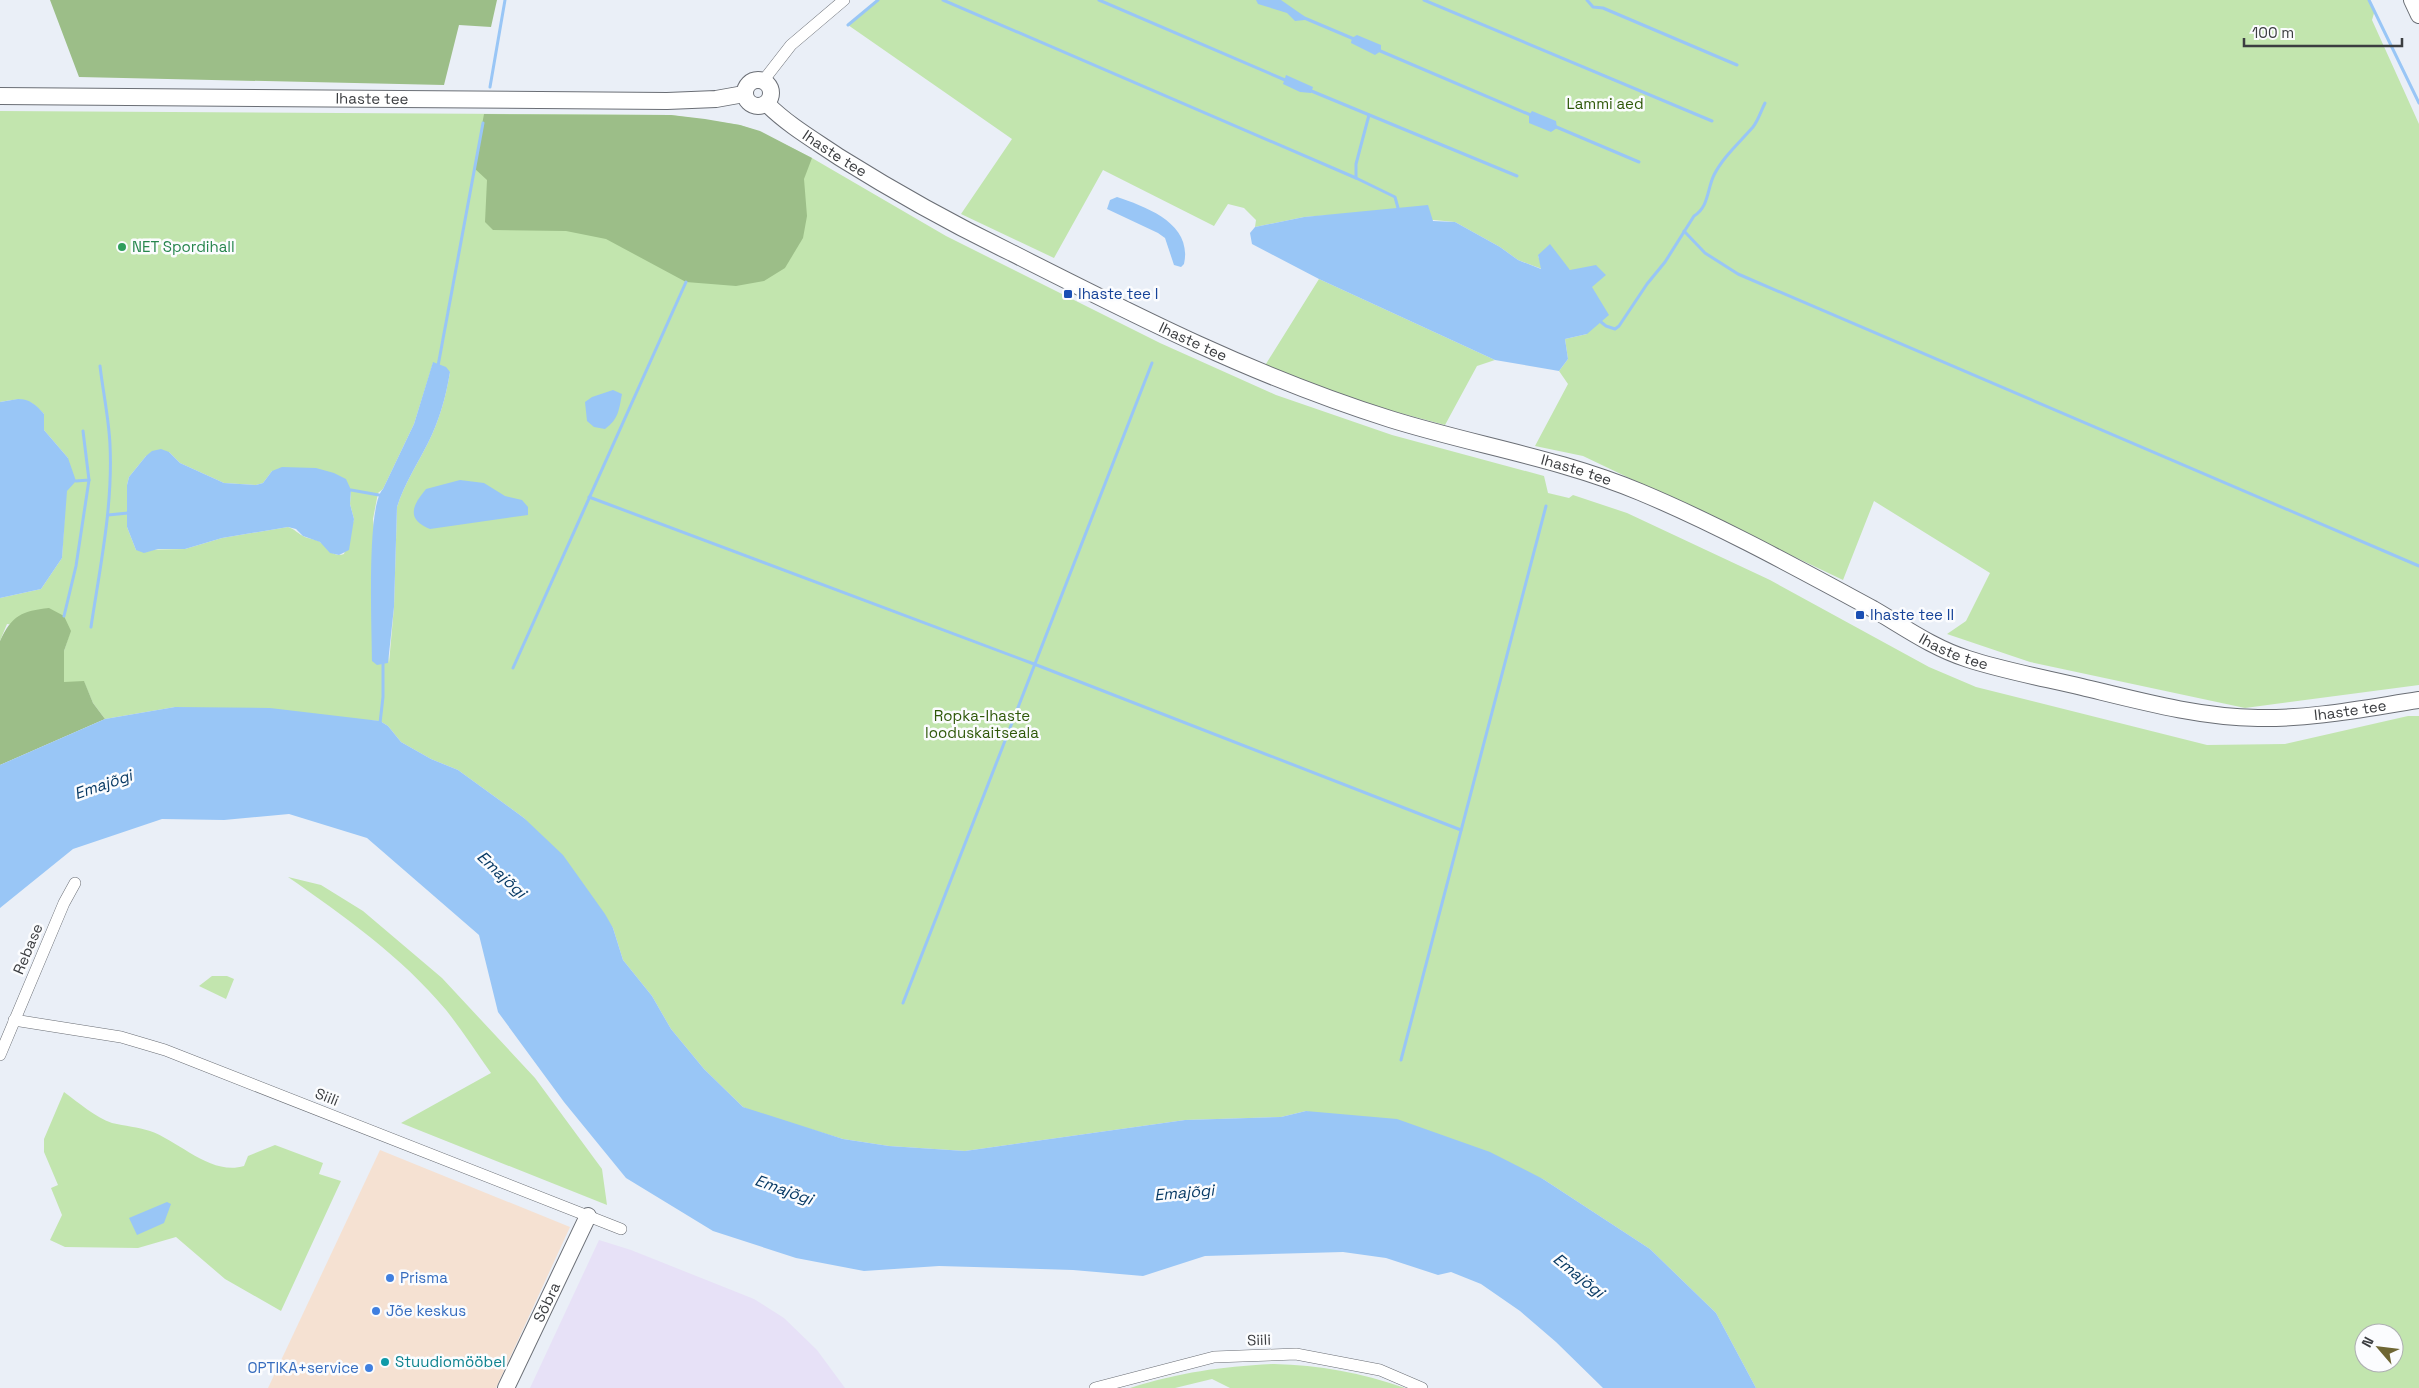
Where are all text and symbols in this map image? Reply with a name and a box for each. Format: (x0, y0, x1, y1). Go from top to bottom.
scale bar (2244, 15, 2402, 47)
text: 100 m (2252, 23, 2294, 42)
street label: Ihaste tee (335, 89, 409, 108)
park label: Lammi aed (1566, 94, 1644, 113)
street label: Ihaste tee (799, 125, 871, 181)
place label: NET Spordihall (132, 237, 235, 256)
marker: NET Spordihall (116, 241, 128, 253)
place label: Ihaste tee I (1078, 284, 1158, 303)
marker: Ihaste tee I (1062, 288, 1074, 300)
street label: Ihaste tee (1156, 317, 1230, 365)
street label: Ihaste tee (1539, 450, 1615, 489)
place label: Ihaste tee II (1870, 605, 1954, 624)
marker: Ihaste tee II (1854, 609, 1866, 621)
street label: Ihaste tee (1916, 629, 1991, 674)
street label: Ihaste tee (2313, 695, 2388, 724)
park label: Ropka-Ihaste looduskaitseala (925, 706, 1039, 742)
water label: Emajõgi (71, 764, 137, 804)
water label: Emajõgi (473, 846, 532, 904)
street label: Rebase (8, 920, 47, 977)
street label: Siili (313, 1083, 342, 1110)
water label: Emajõgi (752, 1169, 818, 1210)
water label: Emajõgi (1153, 1179, 1217, 1206)
water label: Emajõgi (1549, 1248, 1610, 1304)
place label: Prisma (400, 1268, 448, 1287)
marker: Prisma (384, 1272, 396, 1284)
street label: Sõbra (529, 1279, 564, 1325)
place label: Jõe keskus (386, 1301, 466, 1320)
marker: Jõe keskus (370, 1305, 382, 1317)
north arrow (2354, 1323, 2404, 1373)
street label: Siili (1247, 1330, 1271, 1349)
text: N (2357, 1334, 2378, 1350)
place label: Stuudiomööbel (395, 1352, 506, 1371)
marker: Stuudiomööbel (379, 1356, 391, 1368)
place label: OPTIKA+service (248, 1358, 359, 1377)
marker: OPTIKA+service (363, 1362, 375, 1374)

